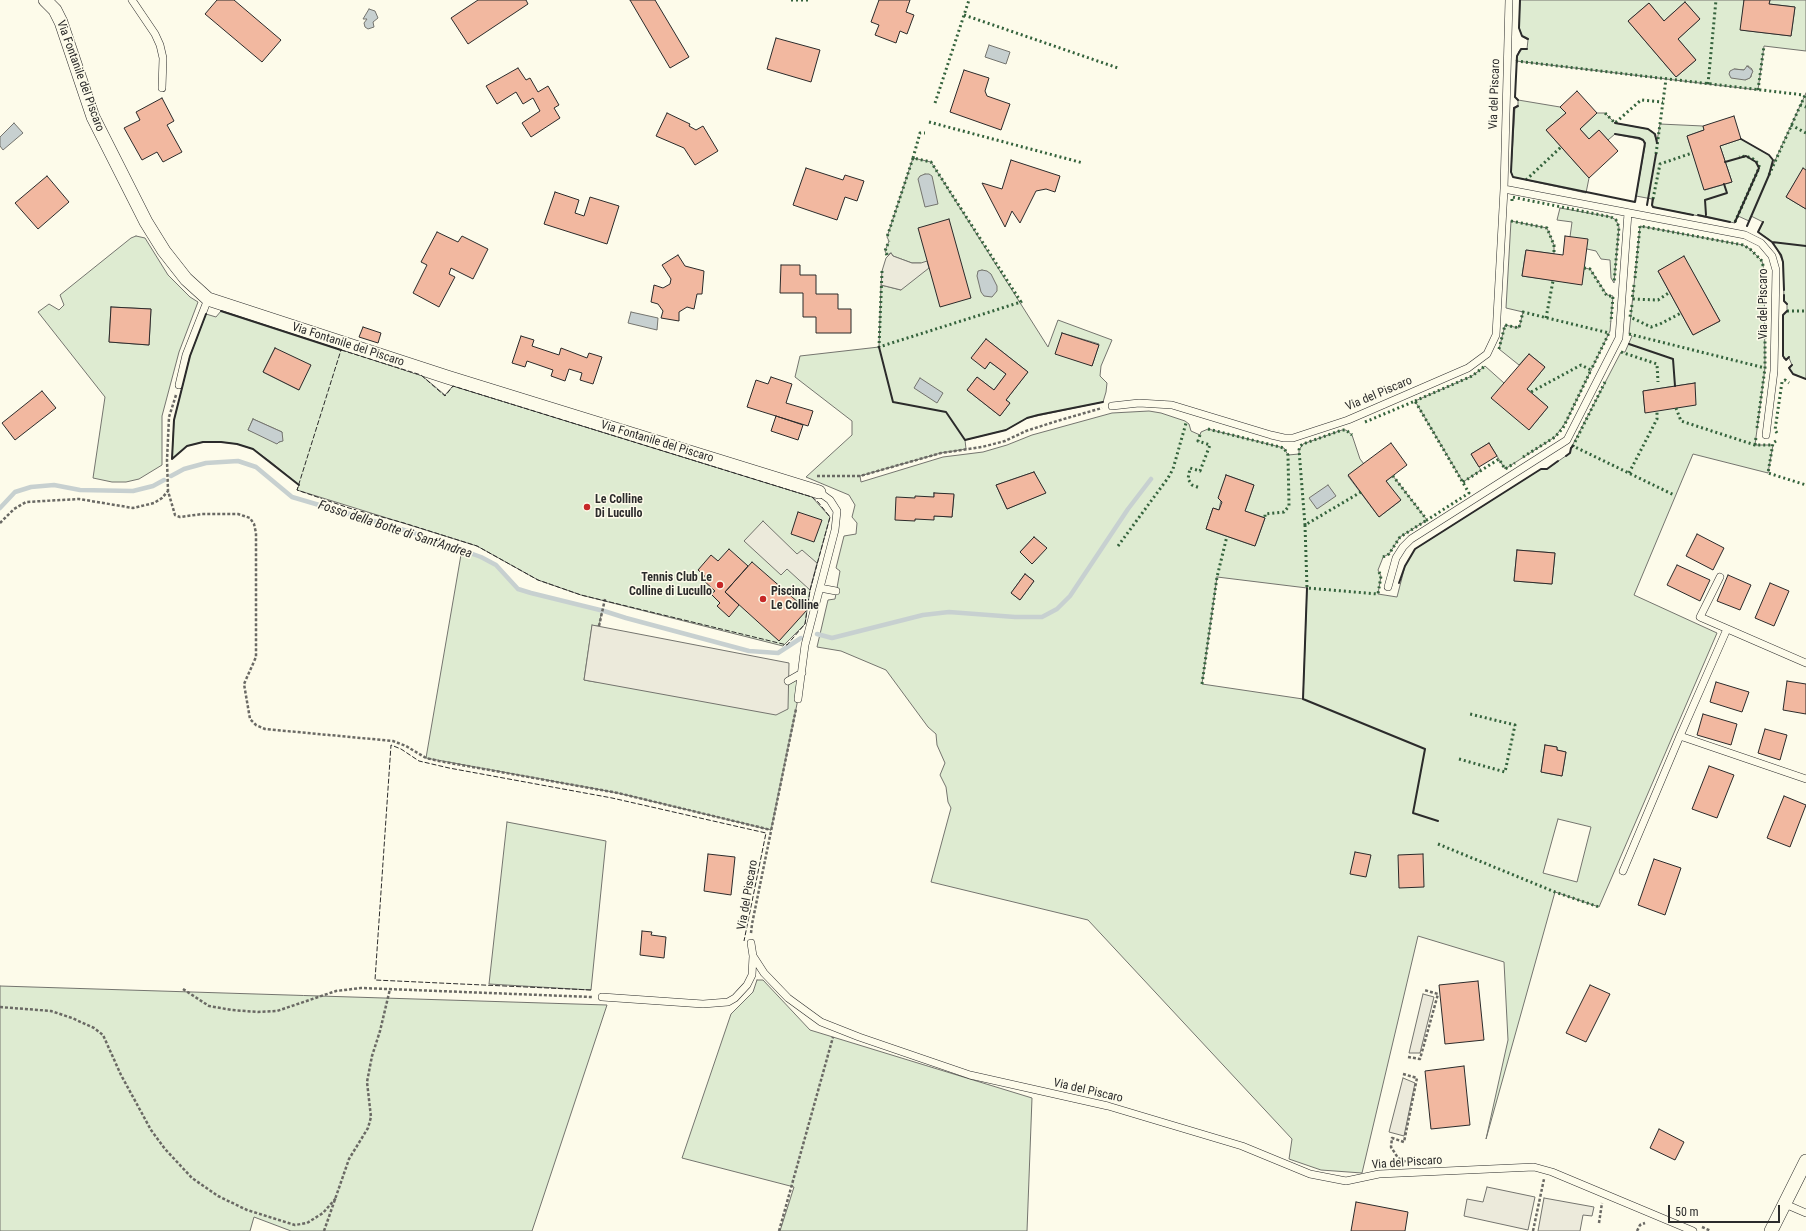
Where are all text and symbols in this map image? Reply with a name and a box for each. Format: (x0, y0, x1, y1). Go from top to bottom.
street label: Via Fontanile del Piscaro (53, 18, 107, 134)
street label: Via del Piscaro (1487, 58, 1503, 130)
street label: Via del Piscaro (1757, 269, 1771, 339)
street label: Via Fontanile del Piscaro (290, 320, 406, 370)
street label: Via del Piscaro (1344, 374, 1414, 414)
street label: Via Fontanile del Piscaro (599, 418, 715, 466)
place label: Le Colline Di Lucullo (595, 493, 643, 521)
water label: Fosso della Botte di Sant'Andrea (316, 498, 474, 562)
marker: Le Colline Di Lucullo (582, 502, 592, 512)
place label: Tennis Club Le Colline di Lucullo (629, 571, 712, 599)
marker: Tennis Club Le Colline di Lucullo (715, 580, 725, 590)
place label: Piscina Le Colline (771, 585, 819, 613)
marker: Piscina Le Colline (758, 594, 768, 604)
street label: Via del Piscaro (735, 859, 761, 931)
street label: Via del Piscaro (1052, 1076, 1124, 1106)
street label: Via del Piscaro (1371, 1153, 1443, 1173)
scale bar (1670, 1197, 1782, 1223)
text: 50 m (1675, 1205, 1699, 1219)

